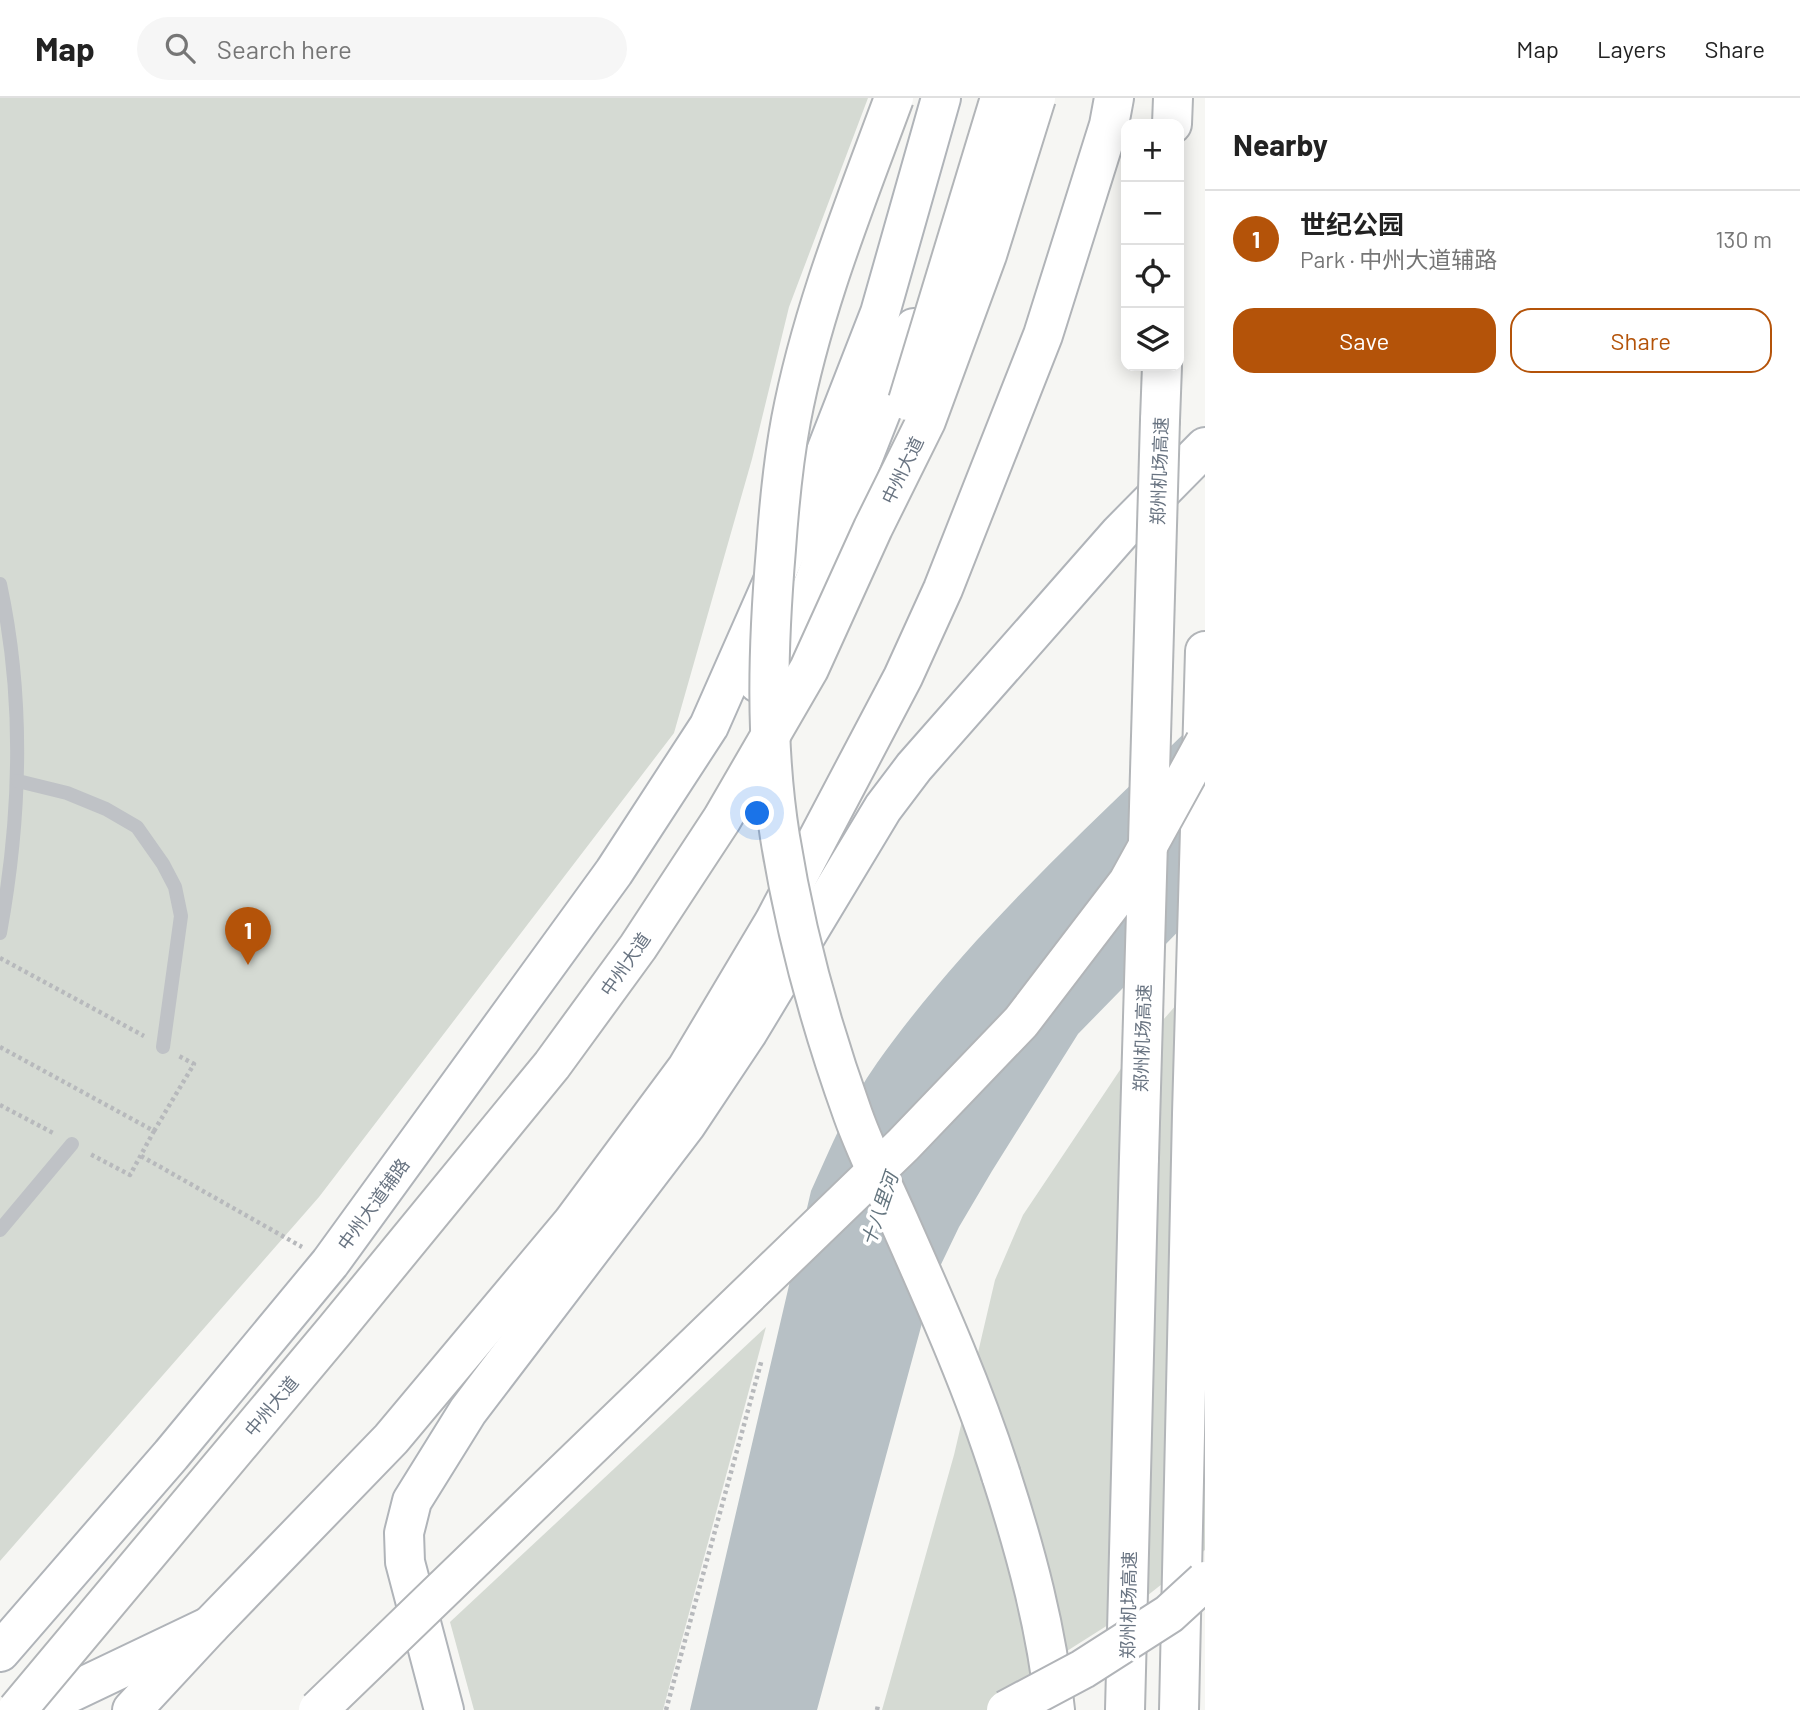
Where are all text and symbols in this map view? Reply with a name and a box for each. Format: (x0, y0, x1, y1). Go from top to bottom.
search box (137, 17, 627, 80)
text: Map (35, 28, 95, 68)
icon: search (161, 29, 199, 67)
text: Search here (217, 33, 352, 64)
text: Map (1516, 34, 1559, 63)
text: Layers (1597, 34, 1666, 63)
text: Share (1704, 34, 1765, 63)
map controls (1121, 119, 1184, 371)
button: + (1121, 119, 1184, 182)
text: Nearby (1233, 126, 1328, 162)
button: − (1121, 182, 1184, 245)
text: 世纪公园 (1300, 208, 1404, 239)
text: 1 (1252, 225, 1260, 253)
text: 130 m (1715, 225, 1772, 253)
button: locate (1121, 245, 1184, 308)
text: Park · 中州大道辅路 (1300, 245, 1497, 273)
button: layers (1121, 308, 1184, 371)
button: Save (1233, 308, 1496, 373)
button: Share (1510, 308, 1772, 373)
street label: 郑州机场高速 (1146, 417, 1172, 525)
street label: 中州大道 (876, 433, 928, 507)
your location (740, 796, 774, 830)
pin: 1 (225, 907, 271, 965)
street label: 中州大道 (595, 928, 655, 1000)
street label: 郑州机场高速 (1129, 984, 1155, 1092)
street label: 中州大道辅路 (332, 1154, 414, 1254)
water label: 十八里河 (856, 1166, 904, 1249)
street label: 中州大道 (239, 1371, 303, 1441)
street label: 郑州机场高速 (1116, 1551, 1140, 1659)

